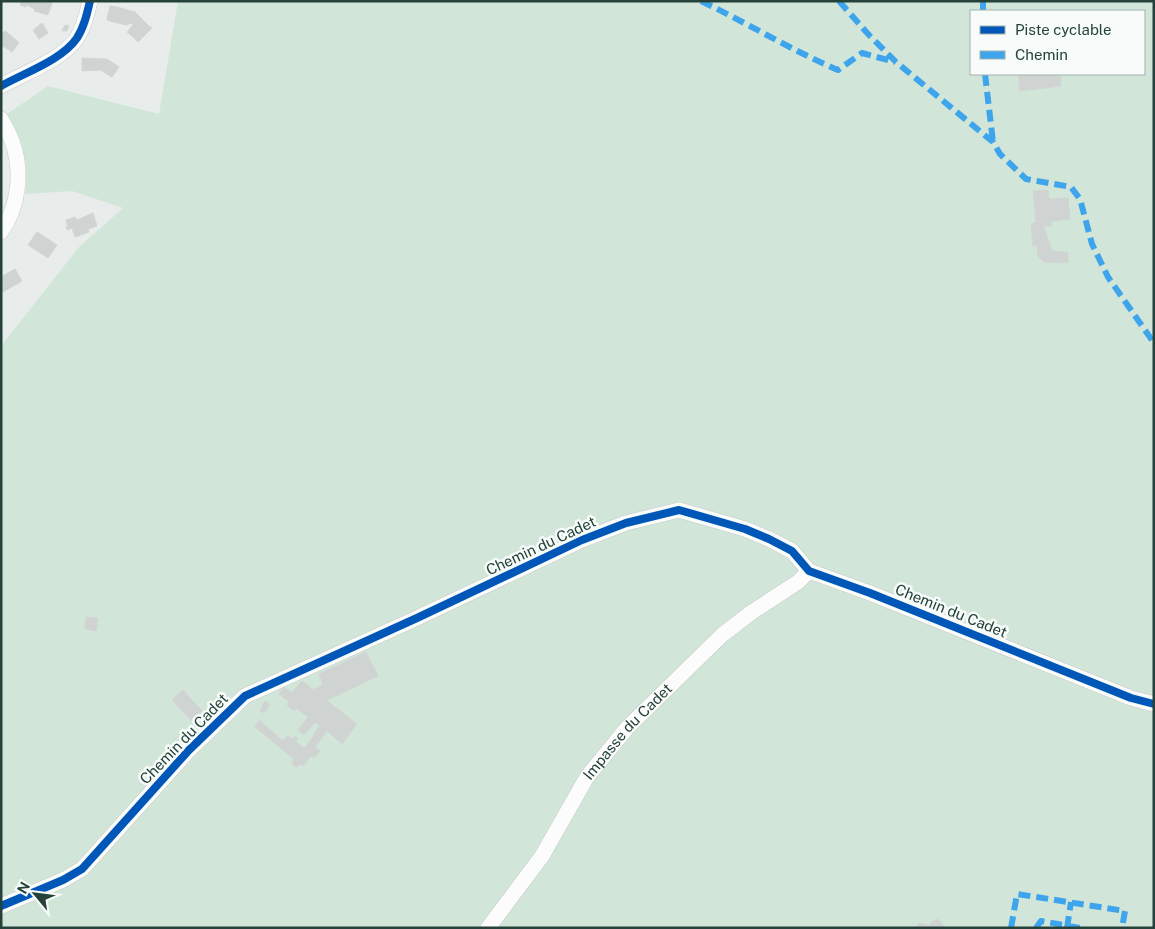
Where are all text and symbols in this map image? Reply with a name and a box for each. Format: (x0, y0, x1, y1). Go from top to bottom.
legend (970, 10, 1145, 75)
text: Piste cyclable (1015, 21, 1112, 38)
text: Chemin (1015, 46, 1068, 63)
street label: Chemin du Cadet (483, 513, 599, 578)
street label: Chemin du Cadet (893, 580, 1010, 641)
street label: Impasse du Cadet (579, 680, 676, 783)
street label: Chemin du Cadet (136, 690, 231, 787)
north arrow (10, 869, 60, 919)
text: N (14, 879, 33, 896)

